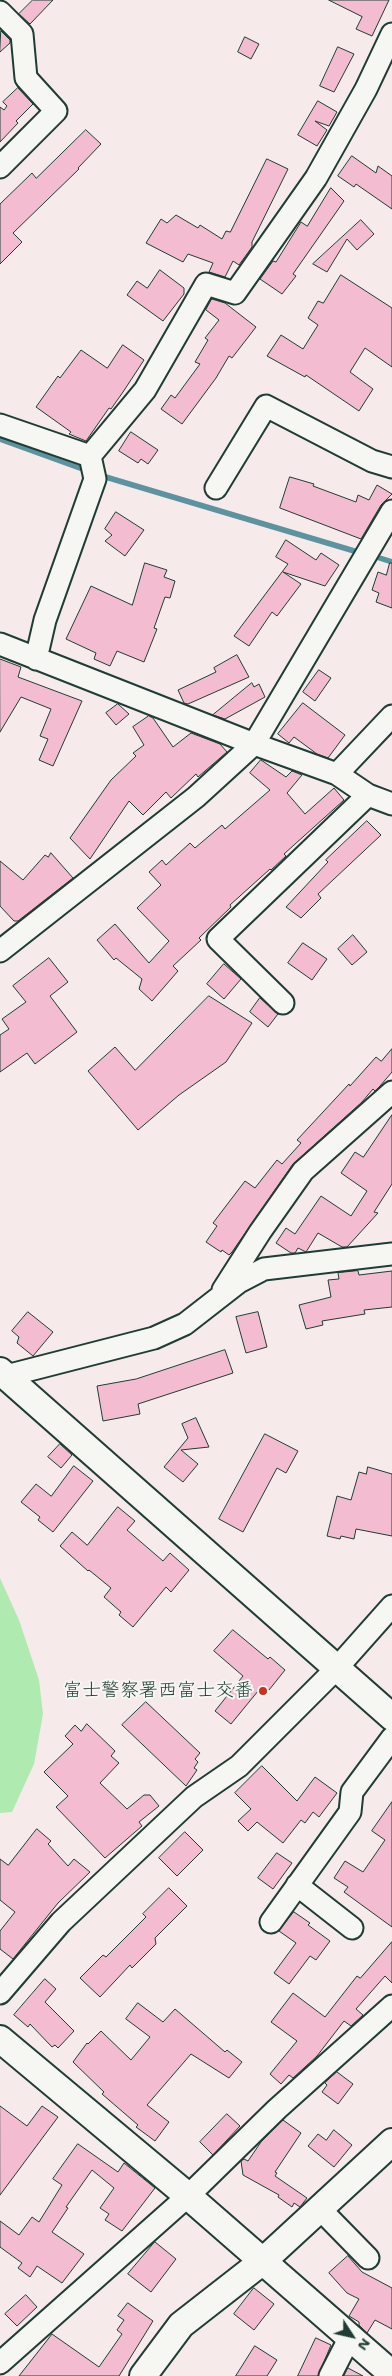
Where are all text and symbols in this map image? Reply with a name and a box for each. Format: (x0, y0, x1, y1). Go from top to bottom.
place label: 富士警察署西富士交番 (63, 1680, 253, 1702)
marker: 富士警察署西富士交番 (257, 1685, 269, 1697)
north arrow (327, 2311, 377, 2361)
text: N (354, 2335, 375, 2354)

